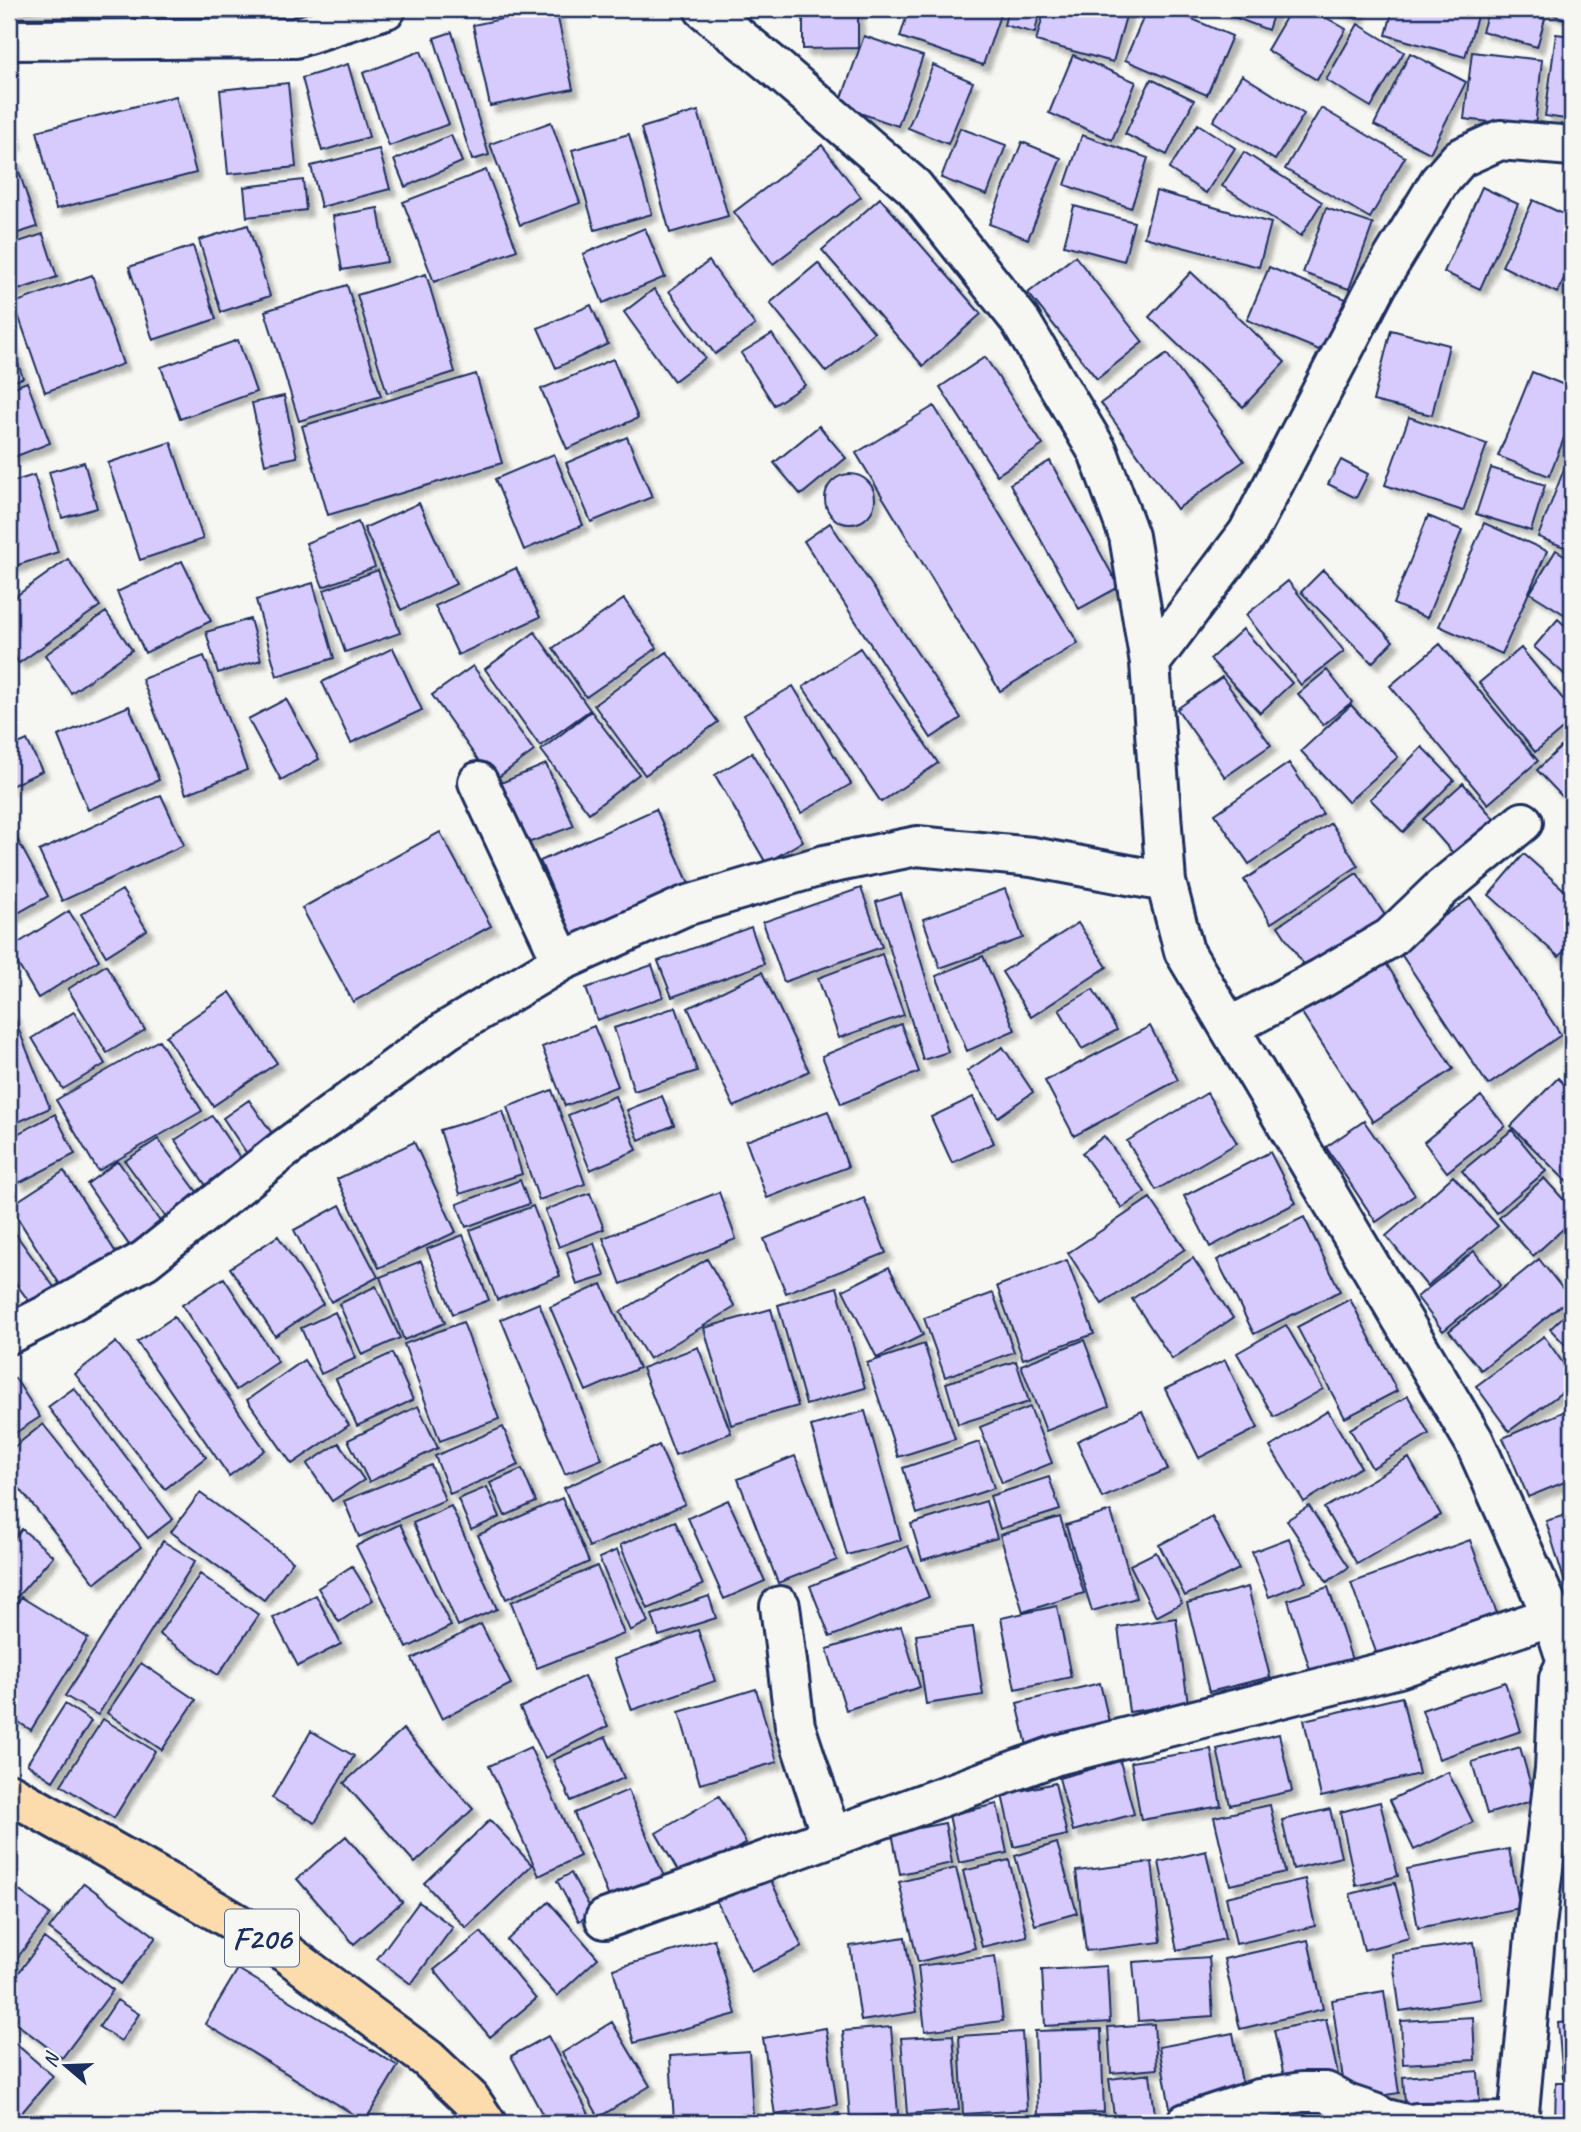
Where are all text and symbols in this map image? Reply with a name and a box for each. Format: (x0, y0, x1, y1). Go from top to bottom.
road number: F206 (225, 1910, 299, 1966)
north arrow (32, 2030, 102, 2100)
text: N (38, 2048, 65, 2070)

